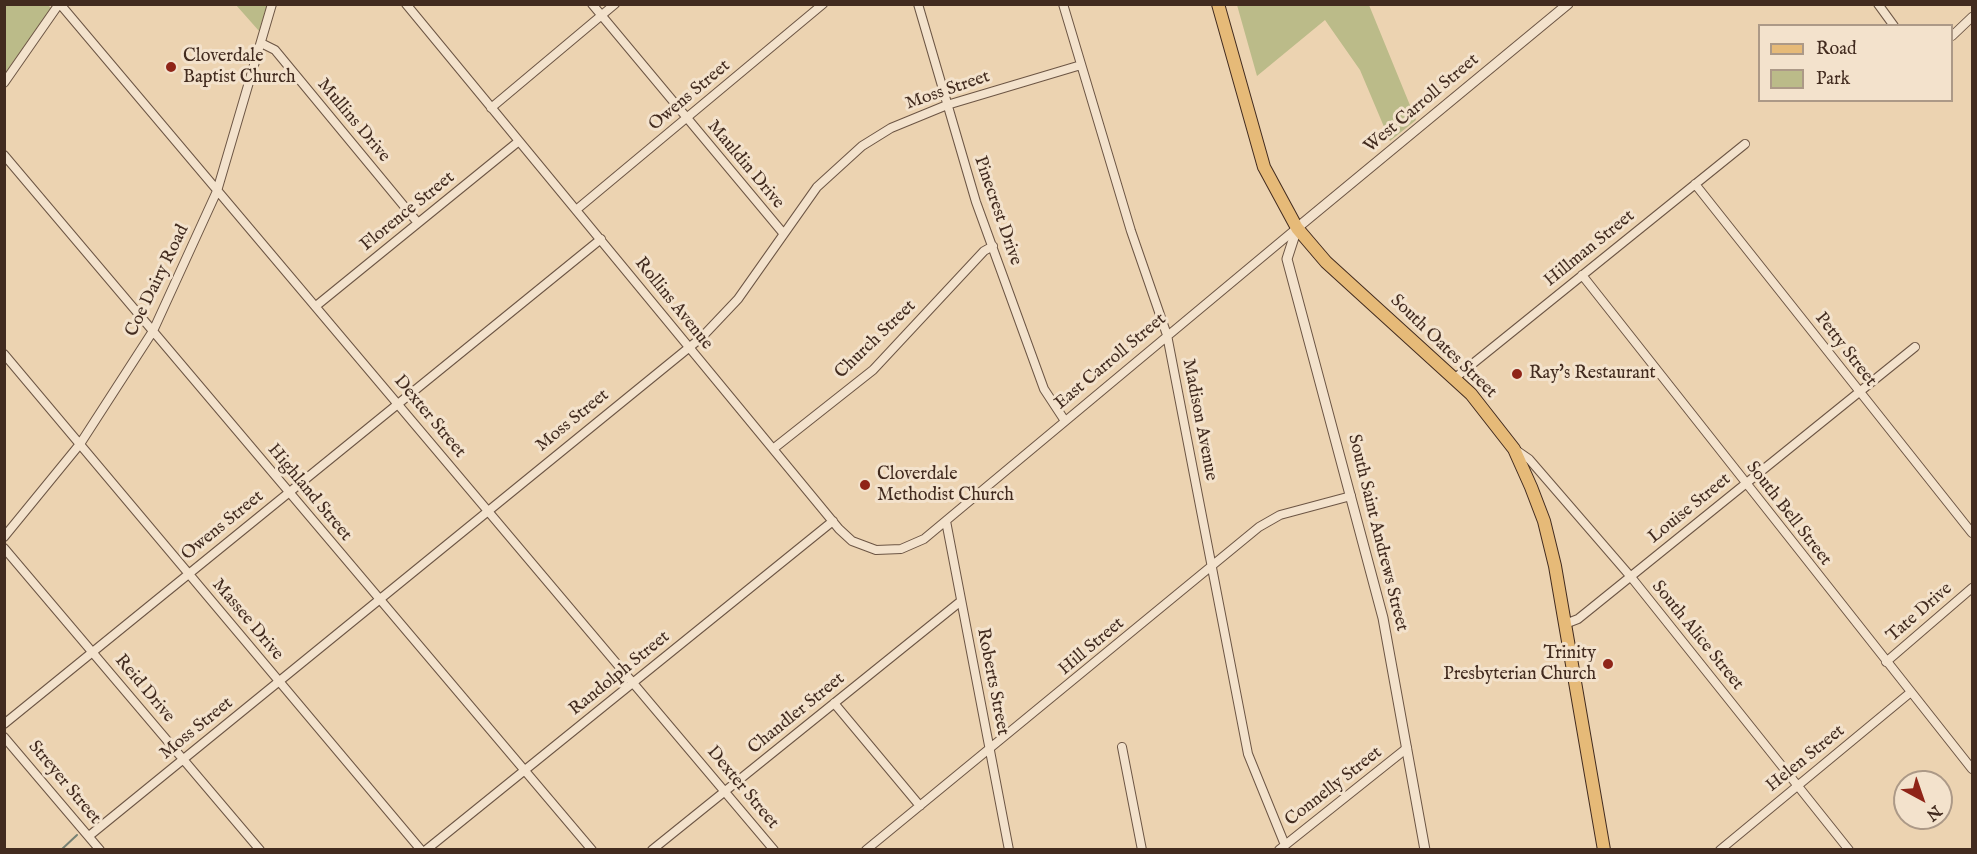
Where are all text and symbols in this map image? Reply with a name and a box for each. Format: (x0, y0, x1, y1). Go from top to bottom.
legend (1758, 24, 1953, 102)
text: Road (1816, 38, 1857, 61)
place label: Cloverdale Baptist Church (183, 46, 295, 88)
street label: West Carroll Street (1360, 50, 1484, 158)
street label: Owens Street (645, 56, 735, 136)
marker: Cloverdale Baptist Church (164, 60, 178, 74)
street label: Moss Street (903, 67, 993, 115)
text: Park (1816, 68, 1850, 91)
street label: Mullins Drive (312, 75, 394, 167)
street label: Mauldin Drive (702, 116, 788, 214)
street label: Pinecrest Drive (968, 154, 1026, 268)
street label: Florence Street (357, 167, 459, 257)
street label: Hillman Street (1540, 206, 1640, 292)
street label: Coe Dairy Road (122, 221, 194, 341)
street label: Rollins Avenue (629, 253, 717, 355)
street label: South Oates Street (1385, 291, 1501, 403)
street label: Church Street (831, 296, 921, 384)
street label: East Carroll Street (1051, 309, 1171, 415)
street label: Petty Street (1809, 309, 1881, 391)
street label: Madison Avenue (1177, 357, 1221, 483)
place label: Ray's Restaurant (1529, 363, 1656, 385)
marker: Ray's Restaurant (1510, 367, 1524, 381)
street label: Dexter Street (388, 371, 470, 463)
street label: Moss Street (532, 385, 614, 457)
street label: South Saint Andrews Street (1342, 432, 1412, 634)
street label: Highland Street (262, 440, 356, 546)
street label: South Bell Street (1741, 457, 1835, 571)
place label: Cloverdale Methodist Church (877, 464, 1014, 506)
street label: Louise Street (1644, 469, 1736, 549)
marker: Cloverdale Methodist Church (858, 478, 872, 492)
street label: Owens Street (178, 486, 268, 566)
street label: Massee Drive (207, 575, 287, 665)
street label: South Alice Street (1646, 577, 1748, 695)
street label: Tate Drive (1883, 579, 1957, 647)
street label: Hill Street (1055, 613, 1129, 681)
street label: Roberts Street (971, 626, 1013, 738)
street label: Randolph Street (565, 627, 675, 721)
place label: Trinity Presbyterian Church (1443, 643, 1596, 686)
street label: Reid Drive (109, 651, 179, 727)
marker: Trinity Presbyterian Church (1601, 657, 1615, 671)
street label: Chandler Street (744, 669, 850, 759)
street label: Moss Street (156, 693, 238, 765)
street label: Helen Street (1762, 721, 1850, 797)
street label: Streyer Street (23, 737, 105, 829)
street label: Dexter Street (701, 742, 783, 834)
street label: Connelly Street (1281, 742, 1387, 832)
north arrow (1893, 770, 1953, 830)
text: N (1922, 800, 1945, 824)

